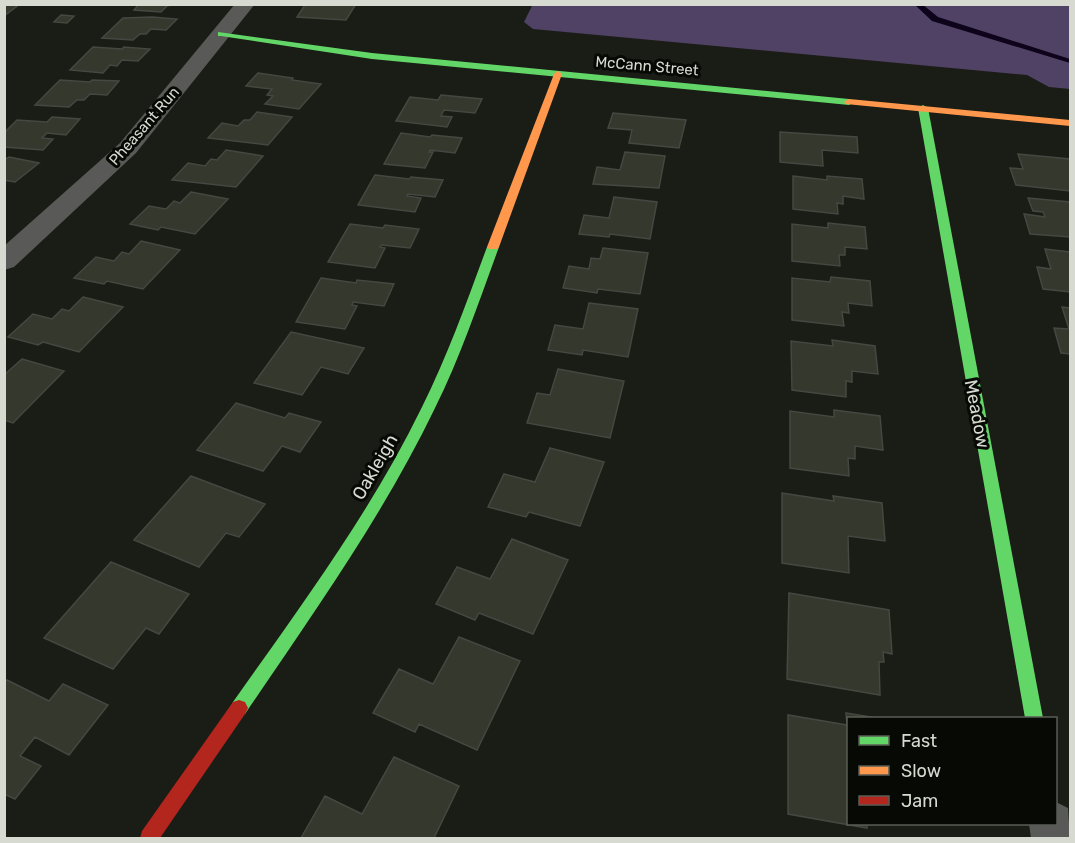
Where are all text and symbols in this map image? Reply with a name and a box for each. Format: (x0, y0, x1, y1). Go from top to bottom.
street label: McCann Street (595, 53, 700, 79)
street label: Pheasant Run (105, 83, 183, 169)
street label: Meadow (960, 378, 994, 450)
street label: Oakleigh (347, 430, 403, 504)
legend (847, 717, 1057, 825)
text: Fast (901, 730, 937, 752)
text: Slow (901, 760, 941, 782)
text: Jam (901, 790, 938, 812)

